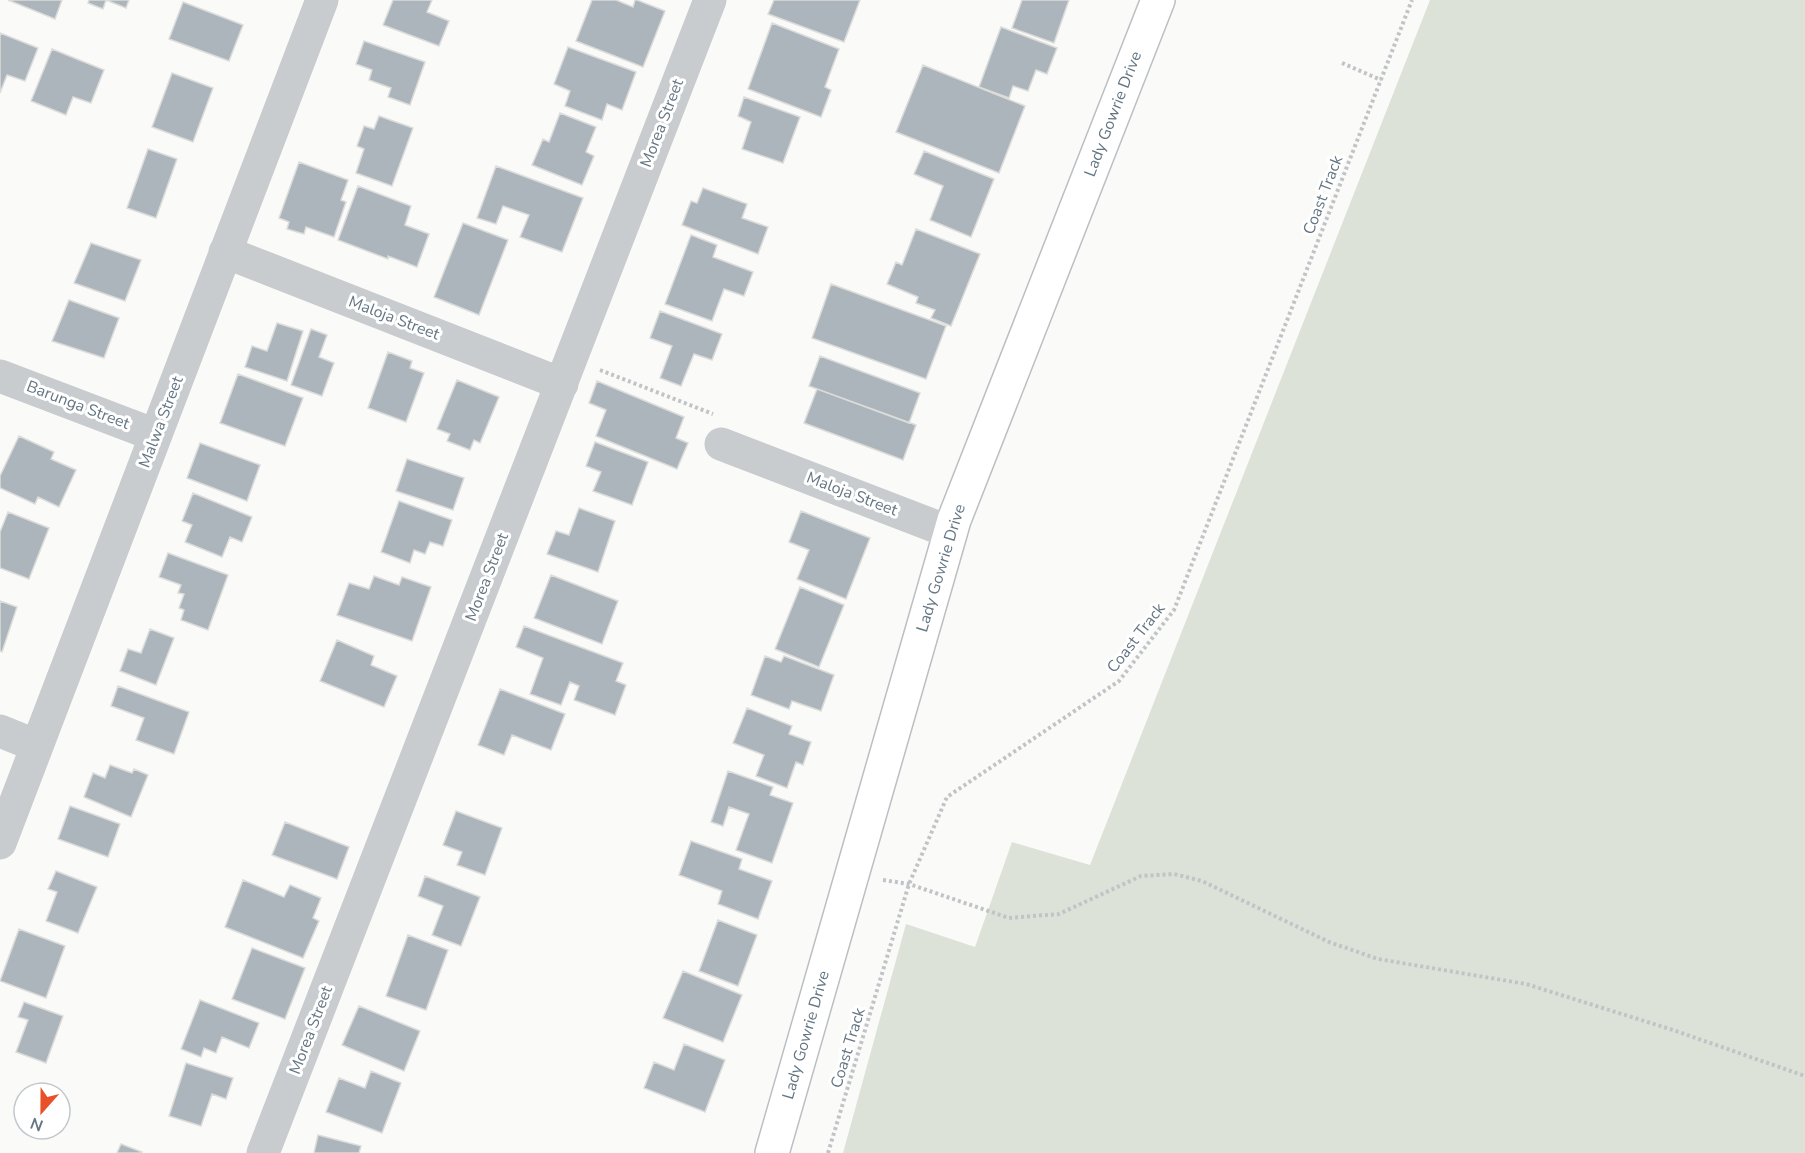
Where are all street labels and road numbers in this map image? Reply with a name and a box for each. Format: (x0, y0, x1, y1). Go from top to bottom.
street label: Lady Gowrie Drive (1079, 48, 1147, 180)
street label: Morea Street (635, 75, 689, 170)
street label: Coast Track (1298, 151, 1348, 238)
street label: Maloja Street (345, 291, 443, 346)
street label: Malwa Street (133, 373, 189, 471)
street label: Barunga Street (23, 375, 133, 435)
street label: Maloja Street (803, 467, 901, 522)
street label: Lady Gowrie Drive (911, 501, 971, 635)
street label: Morea Street (460, 529, 514, 624)
street label: Coast Track (1102, 598, 1171, 677)
street label: Lady Gowrie Drive (777, 968, 835, 1102)
street label: Morea Street (284, 982, 338, 1077)
street label: Coast Track (825, 1004, 871, 1091)

